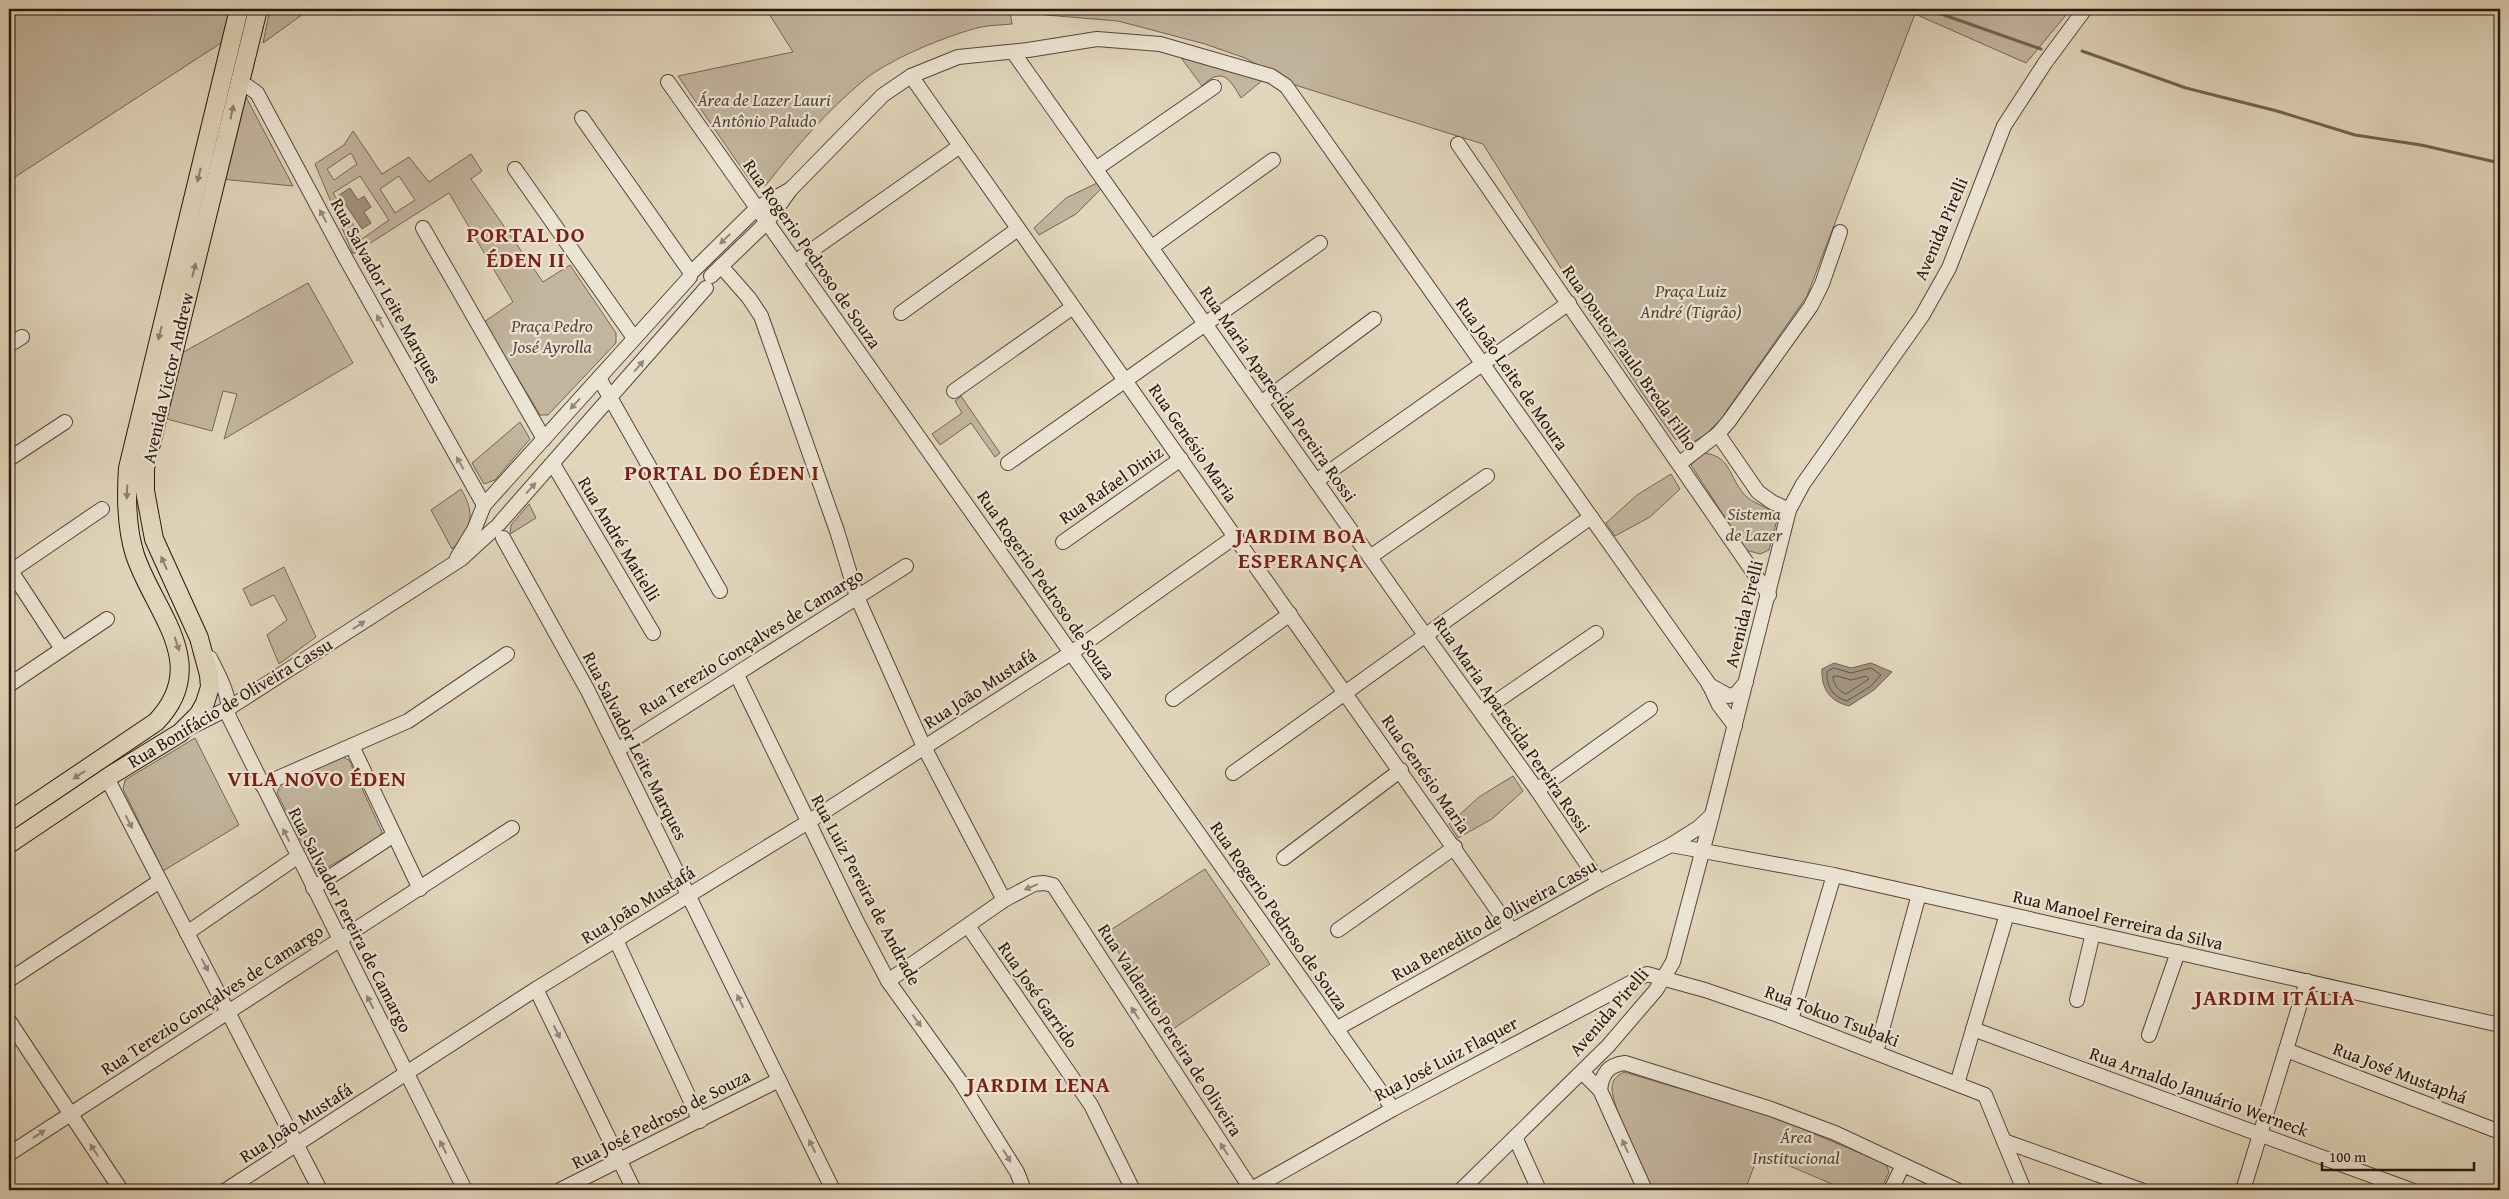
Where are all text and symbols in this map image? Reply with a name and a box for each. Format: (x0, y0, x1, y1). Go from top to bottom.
park label: Área de Lazer Lauri Antônio Paludo (696, 86, 831, 134)
one-way arrow (229, 103, 237, 119)
street label: Rua Rogerio Pedroso de Souza (737, 154, 888, 354)
one-way arrow (195, 168, 203, 183)
street label: Avenida Pirelli (1907, 173, 1974, 285)
street label: Rua Salvador Leite Marques (324, 193, 449, 388)
one-way arrow (318, 209, 327, 223)
district label: PORTAL DO ÉDEN II (466, 218, 586, 275)
one-way arrow (720, 233, 732, 245)
street label: Rua Doutor Paulo Breda Filho (1556, 259, 1705, 456)
one-way arrow (190, 262, 198, 277)
park label: Praça Luiz André (Tigrão) (1639, 277, 1742, 325)
street label: Rua Maria Aparecida Pereira Rossi (1193, 280, 1363, 507)
street label: Avenida Victor Andrew (135, 289, 200, 466)
street label: Rua João Leite de Moura (1449, 292, 1576, 456)
park label: Praça Pedro José Ayrolla (509, 312, 593, 360)
one-way arrow (376, 314, 385, 328)
one-way arrow (156, 326, 164, 341)
one-way arrow (633, 360, 644, 372)
street label: Rua Genésio Maria (1142, 378, 1245, 508)
one-way arrow (569, 398, 581, 410)
street label: Rua Rafael Diniz (1053, 438, 1169, 531)
one-way arrow (456, 455, 464, 470)
district label: PORTAL DO ÉDEN I (624, 456, 820, 488)
street label: Rua André Matielli (571, 471, 667, 606)
one-way arrow (526, 481, 537, 494)
one-way arrow (123, 484, 131, 500)
street label: Rua Rogerio Pedroso de Souza (971, 485, 1122, 685)
park label: Sistema de Lazer (1726, 500, 1784, 548)
district label: JARDIM BOA ESPERANÇA (1231, 519, 1367, 576)
one-way arrow (160, 556, 168, 570)
street label: Avenida Pirelli (1717, 557, 1770, 670)
street label: Rua Terezio Gonçalves de Camargo (633, 561, 868, 722)
street label: Rua Maria Aparecida Pereira Rossi (1427, 611, 1597, 838)
one-way arrow (352, 620, 365, 629)
street label: Rua Bonifácio de Oliveira Cassu (122, 630, 338, 775)
one-way arrow (173, 637, 181, 652)
street label: Rua João Mustafá (918, 642, 1042, 735)
street label: Rua Salvador Leite Marques (576, 647, 695, 845)
street label: Rua Genésio Maria (1375, 709, 1478, 839)
district label: VILA NOVO ÉDEN (227, 762, 407, 794)
one-way arrow (72, 770, 85, 780)
street label: Rua Luiz Pereira de Andrade (805, 789, 928, 990)
street label: Rua Salvador Pereira de Camargo (282, 802, 419, 1037)
one-way arrow (125, 814, 133, 829)
street label: Rua Rogerio Pedroso de Souza (1204, 816, 1355, 1016)
one-way arrow (282, 827, 290, 842)
street label: Rua Benedito de Oliveira Cassu (1386, 852, 1602, 987)
street label: Rua João Mustafá (576, 858, 700, 950)
street label: Rua Manoel Ferreira da Silva (2010, 882, 2226, 957)
one-way arrow (1024, 883, 1038, 891)
street label: Rua Terezio Gonçalves de Camargo (95, 917, 328, 1082)
street label: Rua Valdenito Pereira de Oliveira (1091, 918, 1250, 1142)
street label: Rua José Garrido (992, 936, 1085, 1054)
one-way arrow (201, 958, 209, 973)
street label: Avenida Pirelli (1562, 961, 1655, 1062)
street label: Rua Tokuo Tsubaki (1761, 977, 1903, 1054)
district label: JARDIM ITÁLIA (2190, 981, 2356, 1013)
one-way arrow (366, 994, 374, 1009)
one-way arrow (735, 994, 743, 1008)
one-way arrow (1130, 1006, 1140, 1019)
street label: Rua José Luiz Flaquer (1369, 1009, 1523, 1108)
one-way arrow (912, 1014, 922, 1027)
one-way arrow (553, 1025, 561, 1040)
street label: Rua José Mustaphá (2329, 1035, 2472, 1111)
street label: Rua Arnaldo Januário Werneck (2086, 1039, 2313, 1144)
street label: Rua José Pedroso de Souza (567, 1061, 755, 1175)
district label: JARDIM LENA (963, 1068, 1111, 1100)
street label: Rua João Mustafá (234, 1076, 358, 1169)
park label: Área Institucional (1752, 1123, 1840, 1171)
one-way arrow (33, 1129, 46, 1139)
one-way arrow (439, 1139, 447, 1154)
one-way arrow (808, 1139, 816, 1153)
one-way arrow (1620, 1139, 1628, 1153)
scale bar (2322, 1139, 2474, 1171)
one-way arrow (1220, 1142, 1229, 1155)
one-way arrow (89, 1143, 99, 1156)
text: 100 m (2329, 1146, 2367, 1167)
one-way arrow (1002, 1149, 1011, 1162)

